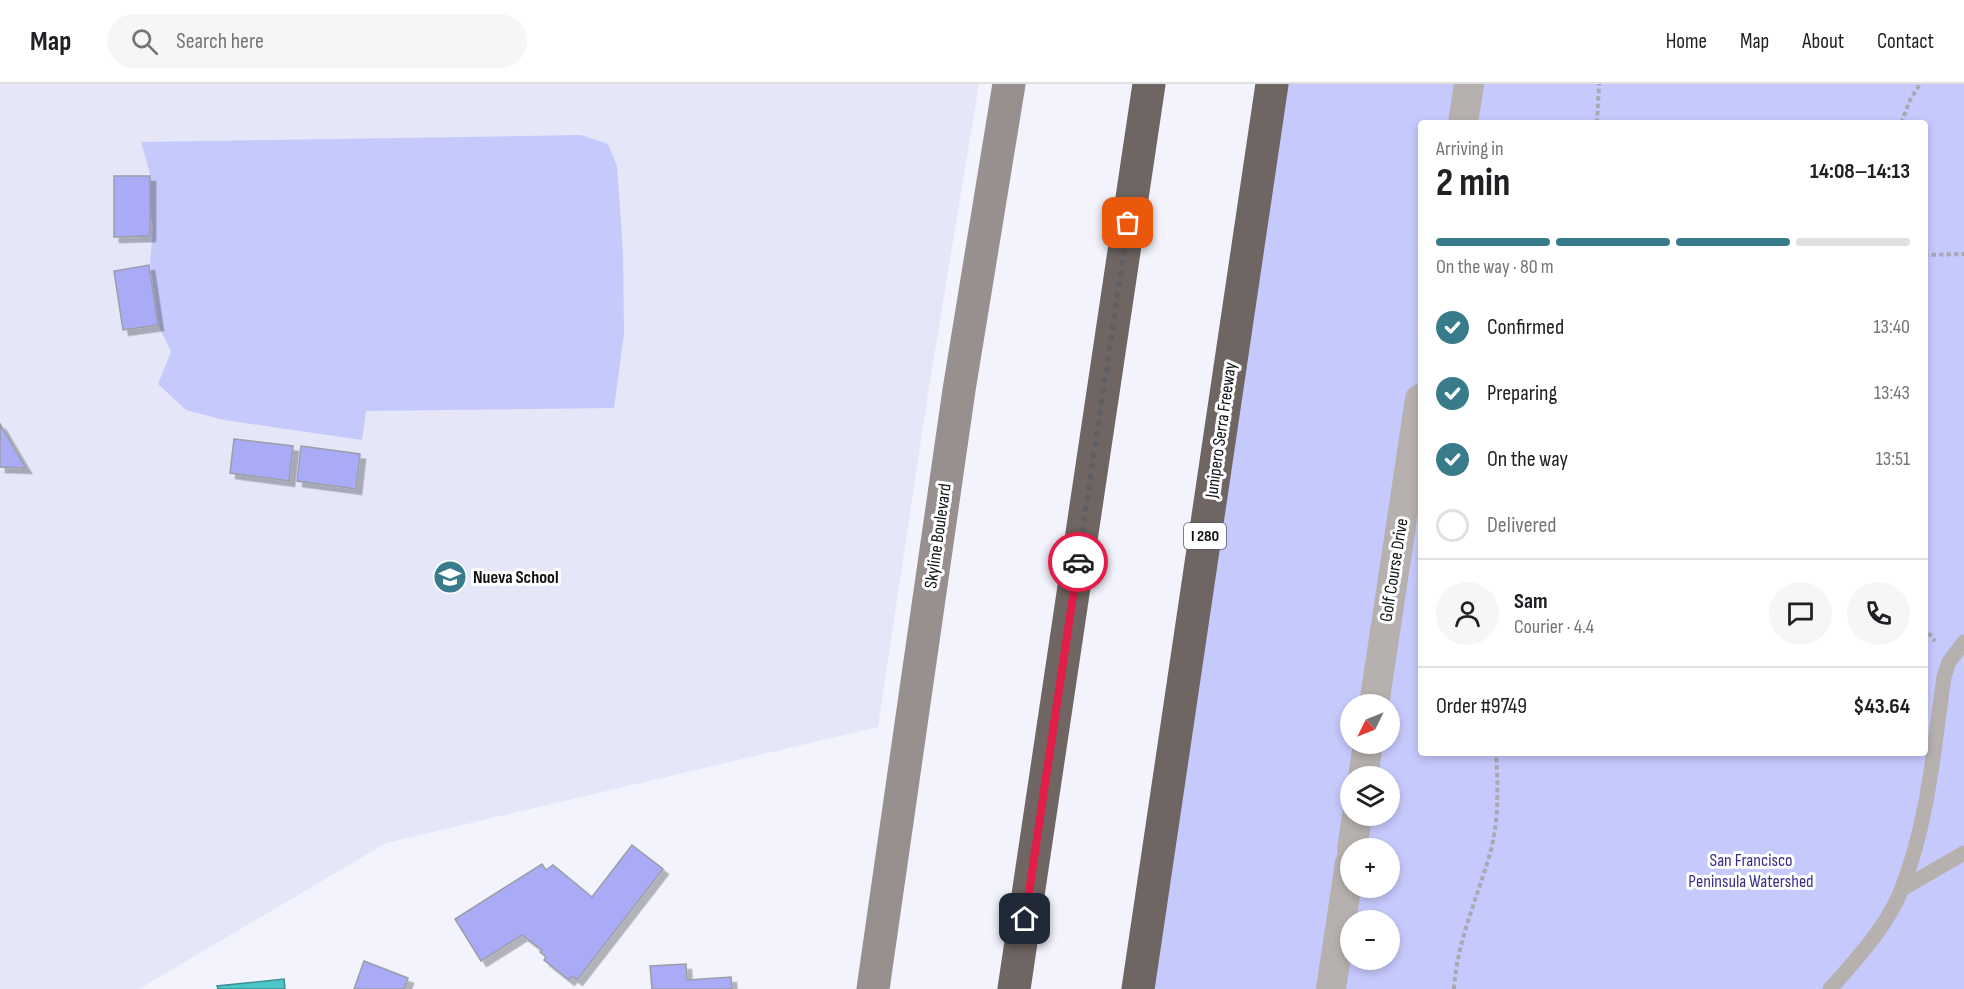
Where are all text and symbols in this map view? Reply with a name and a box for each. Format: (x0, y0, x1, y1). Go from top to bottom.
search box (107, 14, 527, 68)
text: Map (30, 25, 71, 58)
icon: search (128, 25, 161, 58)
text: Search here (176, 28, 264, 55)
text: Home (1666, 29, 1707, 54)
text: Map (1740, 29, 1769, 54)
text: About (1802, 29, 1844, 54)
text: Contact (1877, 29, 1934, 54)
text: Arriving in (1436, 137, 1504, 161)
text: 14:08–14:13 (1810, 158, 1910, 185)
text: 2 min (1436, 160, 1510, 207)
pin (1102, 197, 1153, 248)
icon: bag (1111, 206, 1144, 239)
text: On the way · 80 m (1436, 255, 1554, 279)
icon: check (1436, 311, 1469, 344)
text: Confirmed (1487, 314, 1564, 341)
text: 13:40 (1874, 315, 1910, 339)
street label: Junipero Serra Freeway (1201, 361, 1241, 500)
icon: check (1436, 377, 1469, 410)
text: Preparing (1487, 380, 1557, 407)
text: 13:43 (1874, 381, 1910, 405)
icon: check (1436, 443, 1469, 476)
text: On the way (1487, 446, 1568, 473)
text: 13:51 (1876, 447, 1910, 471)
street label: Skyline Boulevard (920, 482, 956, 590)
text: Delivered (1487, 512, 1556, 539)
street label: Golf Course Drive (1375, 517, 1413, 623)
road number: I 280 (1184, 523, 1226, 549)
courier (1048, 532, 1108, 592)
icon: car (1062, 546, 1095, 579)
school or university icon: Nueva School (432, 559, 468, 595)
place label: Nueva School (473, 567, 559, 588)
button: person (1436, 582, 1499, 645)
button: chat (1769, 582, 1832, 645)
button: phone (1847, 582, 1910, 645)
text: Sam (1514, 588, 1548, 615)
text: Courier · 4.4 (1514, 615, 1594, 639)
text: Order #9749 (1436, 693, 1527, 720)
text: $43.64 (1853, 693, 1910, 720)
north arrow (1340, 694, 1400, 754)
map controls (1340, 694, 1400, 970)
button: layers (1340, 766, 1400, 826)
button: + (1340, 838, 1400, 898)
park label: San Francisco Peninsula Watershed (1688, 850, 1814, 892)
pin (999, 893, 1050, 944)
icon: home (1008, 902, 1041, 935)
button: − (1340, 910, 1400, 970)

